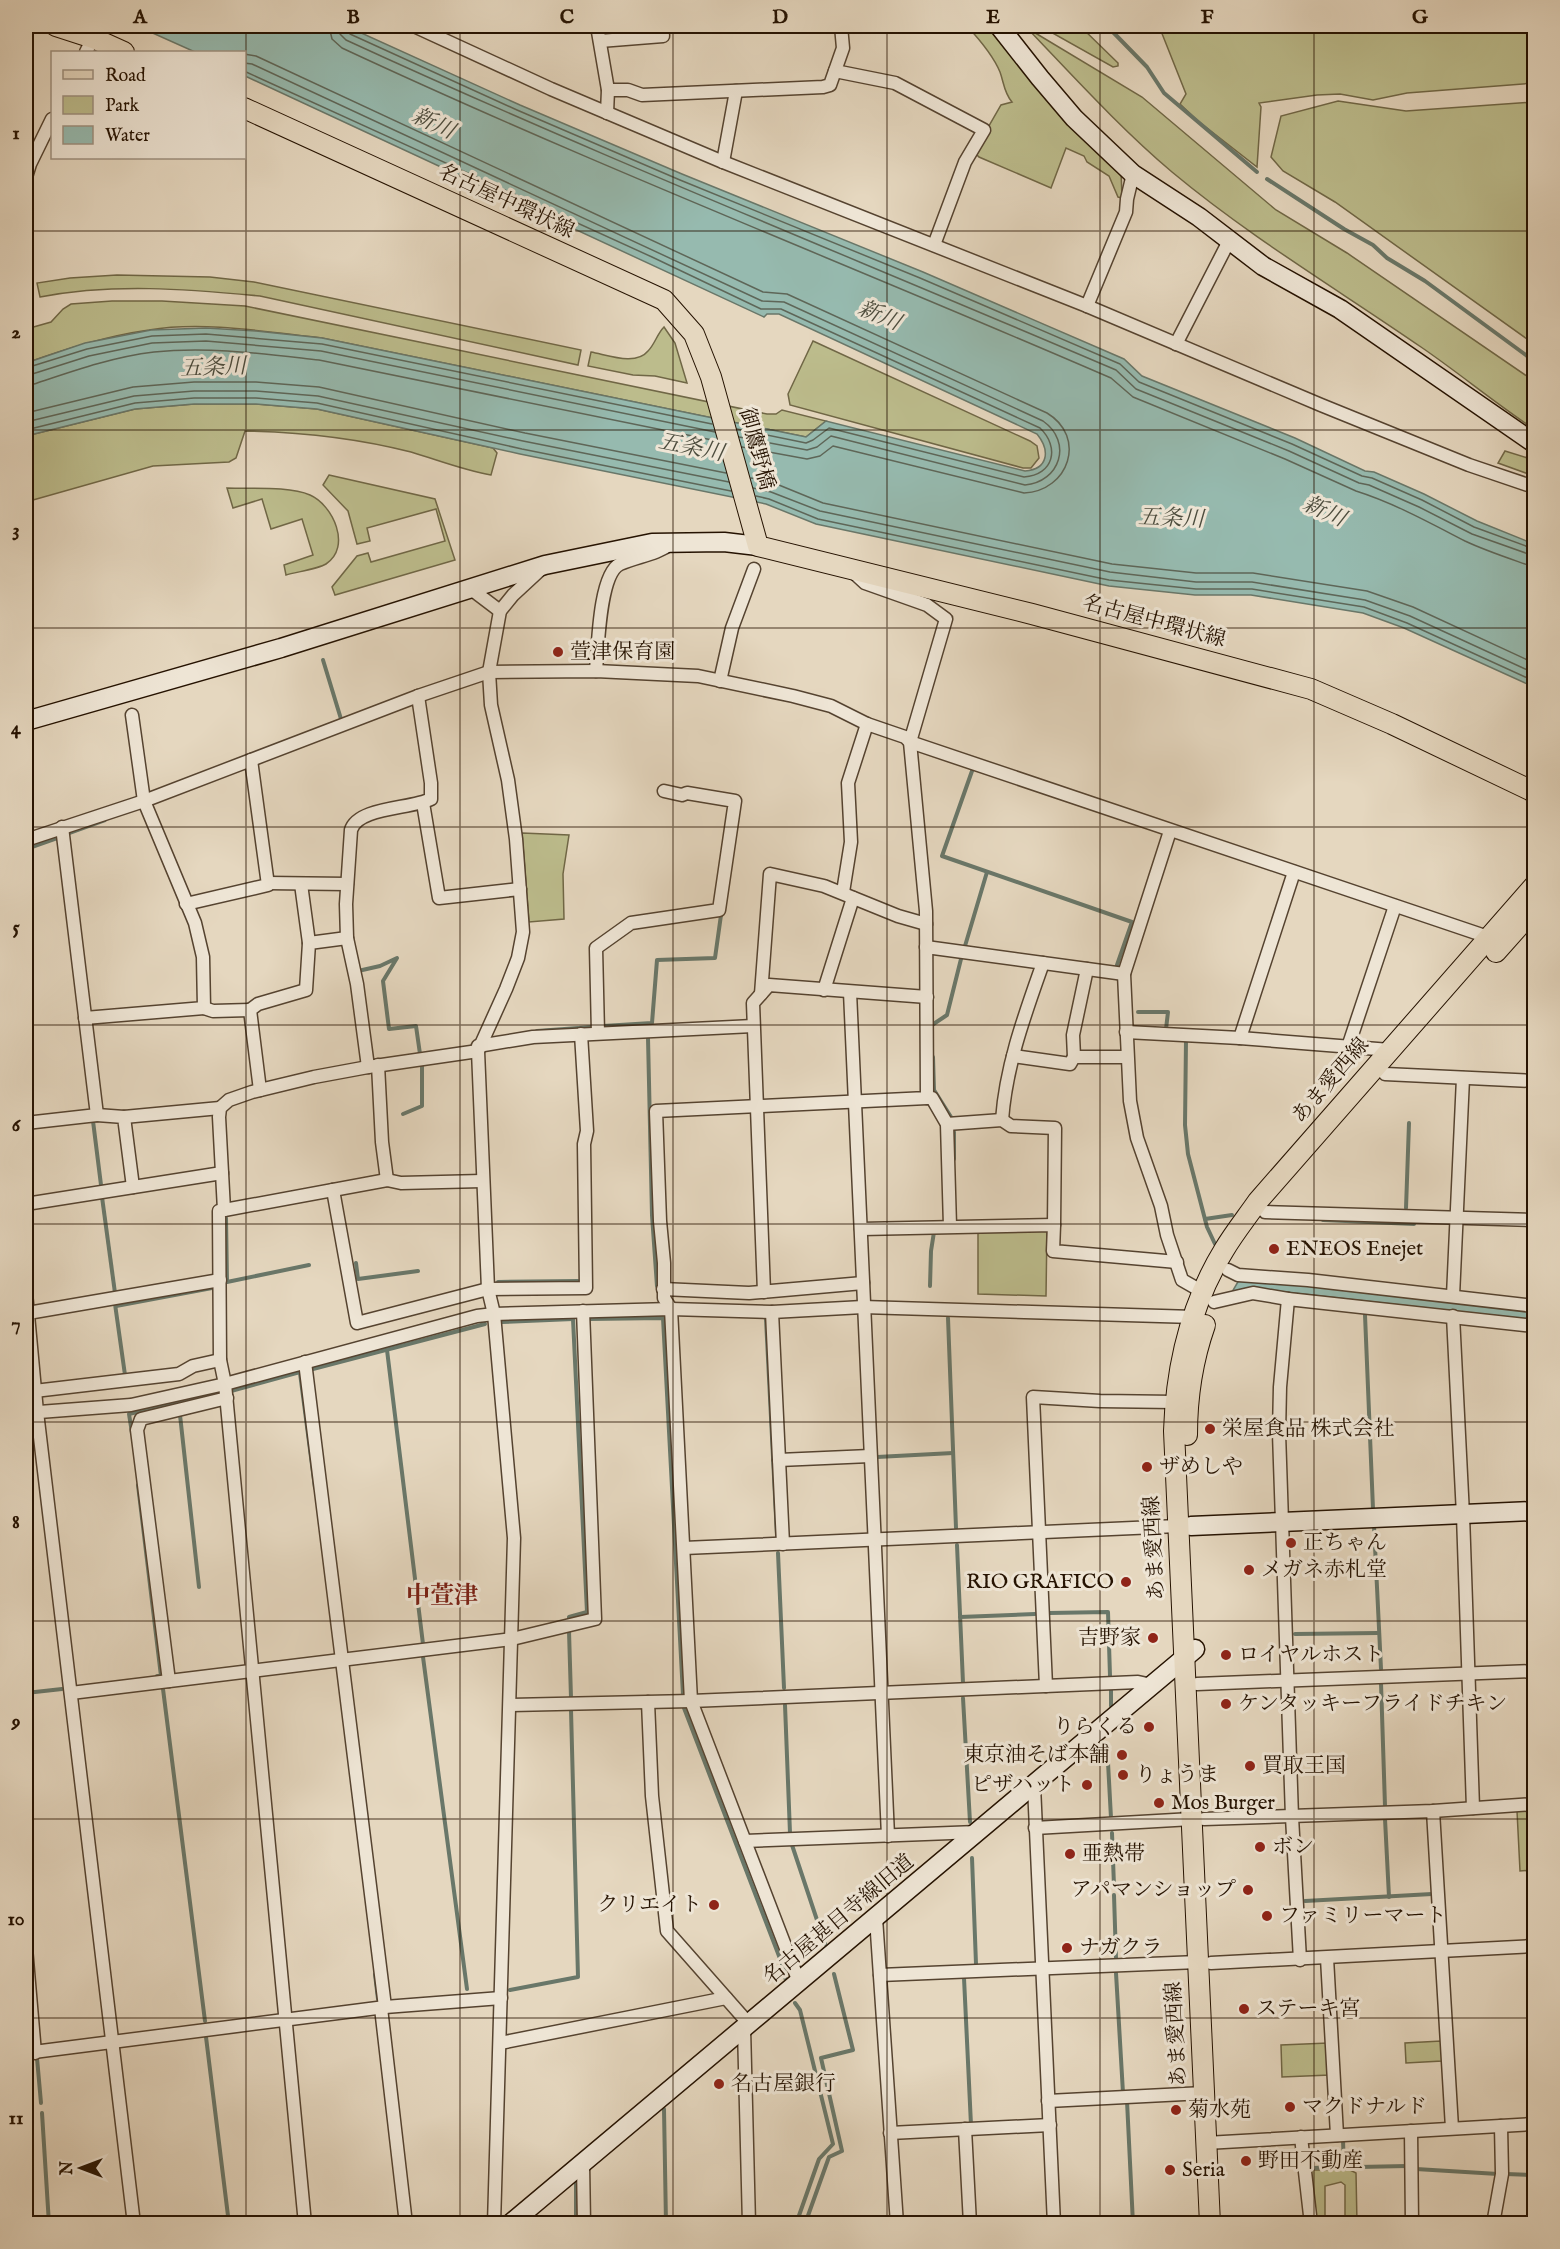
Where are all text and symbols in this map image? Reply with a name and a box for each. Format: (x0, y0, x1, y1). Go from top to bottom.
text: A (132, 5, 148, 30)
text: B (346, 5, 360, 30)
text: C (560, 5, 574, 30)
text: D (772, 5, 788, 30)
text: E (986, 5, 1000, 30)
text: F (1201, 5, 1214, 30)
text: G (1412, 5, 1429, 30)
legend (51, 51, 246, 159)
text: Road (105, 65, 146, 88)
text: Park (105, 95, 140, 118)
water label: 新川 (407, 102, 461, 147)
text: 1 (12, 121, 20, 146)
text: Water (105, 125, 150, 148)
street label: 名古屋中環状線 (434, 159, 578, 245)
water label: 新川 (853, 295, 907, 338)
text: 2 (11, 320, 21, 345)
water label: 五条川 (180, 353, 248, 383)
street label: 御鷹野橋 (732, 405, 780, 493)
water label: 五条川 (656, 428, 728, 468)
water label: 新川 (1298, 490, 1352, 535)
water label: 五条川 (1138, 504, 1206, 534)
text: 3 (12, 518, 20, 543)
street label: 名古屋中環状線 (1080, 590, 1228, 654)
place label: 萱津保育園 (570, 639, 675, 666)
marker: 萱津保育園 (551, 645, 565, 659)
text: 4 (11, 716, 22, 741)
text: 5 (12, 915, 20, 940)
street label: あま愛西線 (1286, 1033, 1376, 1129)
text: 6 (12, 1113, 22, 1138)
place label: ENEOS Enejet (1286, 1236, 1423, 1263)
marker: ENEOS Enejet (1267, 1242, 1281, 1256)
text: 7 (11, 1312, 21, 1337)
place label: 栄屋食品 株式会社 (1222, 1416, 1395, 1443)
marker: 栄屋食品 株式会社 (1203, 1422, 1217, 1436)
place label: ザめしや (1159, 1454, 1243, 1481)
marker: ザめしや (1140, 1460, 1154, 1474)
street label: あま愛西線 (1139, 1495, 1171, 1601)
text: 8 (12, 1510, 20, 1535)
place label: 正ちゃん (1303, 1530, 1387, 1557)
marker: 正ちゃん (1284, 1536, 1298, 1550)
place label: メガネ赤札堂 (1261, 1557, 1387, 1584)
marker: メガネ赤札堂 (1242, 1563, 1256, 1577)
place label: RIO GRAFICO (966, 1569, 1114, 1596)
marker: RIO GRAFICO (1119, 1575, 1133, 1589)
district label: 中萱津 (406, 1581, 478, 1612)
place label: 吉野家 (1078, 1625, 1141, 1652)
marker: 吉野家 (1146, 1631, 1160, 1645)
place label: ロイヤルホスト (1238, 1642, 1384, 1669)
marker: ロイヤルホスト (1219, 1648, 1233, 1662)
place label: ケンタッキーフライドチキン (1238, 1691, 1507, 1718)
marker: ケンタッキーフライドチキン (1219, 1697, 1233, 1711)
text: 9 (11, 1709, 21, 1734)
place label: りらくる (1053, 1714, 1137, 1741)
marker: りらくる (1142, 1720, 1156, 1734)
place label: 東京油そば本舗 (963, 1742, 1110, 1769)
marker: 東京油そば本舗 (1115, 1748, 1129, 1762)
place label: 買取王国 (1262, 1753, 1346, 1780)
marker: 買取王国 (1243, 1759, 1257, 1773)
place label: りょうま (1135, 1762, 1219, 1789)
marker: りょうま (1116, 1768, 1130, 1782)
place label: ピザハット (971, 1772, 1075, 1799)
marker: ピザハット (1080, 1778, 1094, 1792)
place label: Mos Burger (1171, 1790, 1275, 1817)
marker: Mos Burger (1152, 1796, 1166, 1810)
place label: ボン (1272, 1834, 1314, 1861)
marker: ボン (1253, 1840, 1267, 1854)
place label: 亜熱帯 (1082, 1841, 1145, 1868)
marker: 亜熱帯 (1063, 1847, 1077, 1861)
street label: 名古屋甚目寺線旧道 (758, 1849, 920, 1991)
place label: アパマンショップ (1071, 1877, 1236, 1904)
marker: アパマンショップ (1241, 1883, 1255, 1897)
place label: クリエイト (597, 1892, 702, 1919)
marker: クリエイト (707, 1898, 721, 1912)
place label: ファミリーマート (1279, 1903, 1447, 1930)
text: 10 (7, 1907, 25, 1932)
marker: ファミリーマート (1260, 1909, 1274, 1923)
place label: ナガクラ (1079, 1935, 1163, 1962)
marker: ナガクラ (1060, 1941, 1074, 1955)
street label: あま愛西線 (1161, 1981, 1193, 2087)
place label: ステーキ宮 (1256, 1996, 1361, 2023)
marker: ステーキ宮 (1237, 2002, 1251, 2016)
place label: 名古屋銀行 (731, 2071, 836, 2098)
marker: 名古屋銀行 (712, 2077, 726, 2091)
place label: マクドナルド (1302, 2094, 1427, 2121)
place label: 菊水苑 (1188, 2097, 1251, 2124)
marker: マクドナルド (1283, 2100, 1297, 2114)
marker: 菊水苑 (1169, 2103, 1183, 2117)
text: 11 (9, 2106, 23, 2131)
north arrow (51, 2138, 111, 2198)
place label: 野田不動産 (1258, 2148, 1363, 2175)
marker: 野田不動産 (1239, 2154, 1253, 2168)
place label: Seria (1182, 2157, 1226, 2184)
text: N (58, 2161, 78, 2176)
marker: Seria (1163, 2163, 1177, 2177)

